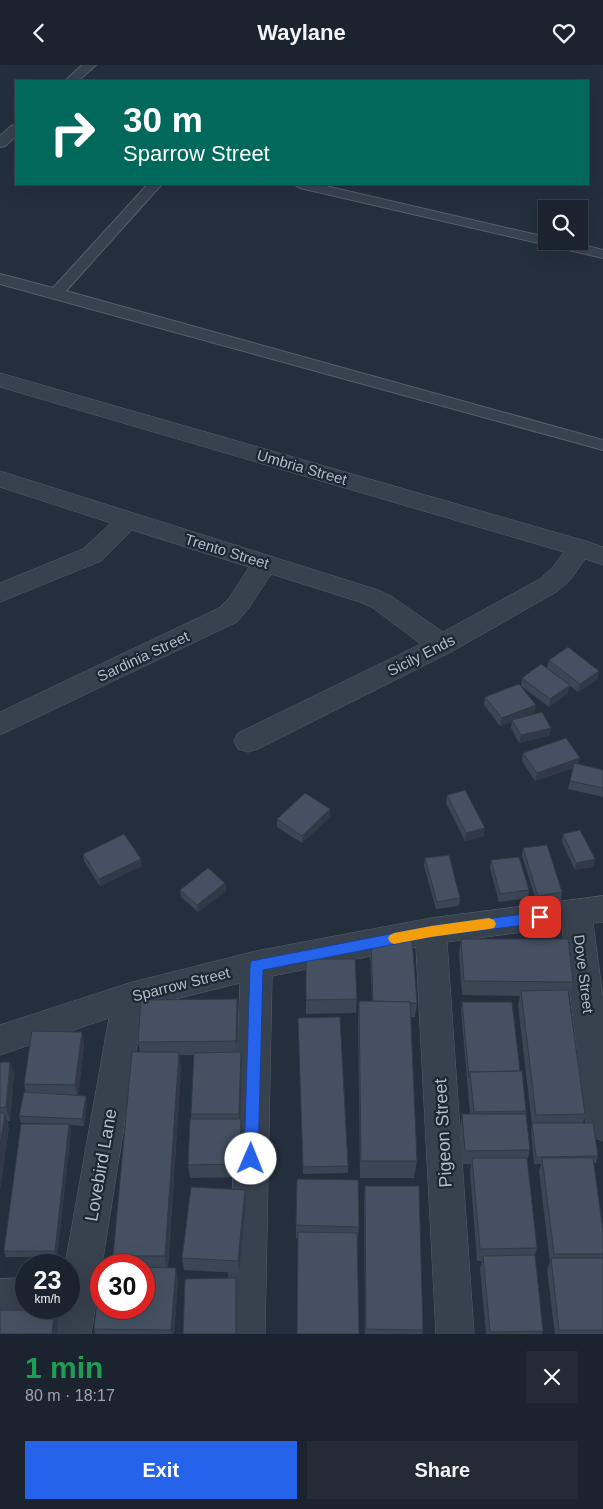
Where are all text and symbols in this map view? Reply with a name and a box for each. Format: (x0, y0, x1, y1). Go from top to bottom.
icon: back (25, 19, 53, 47)
icon: heart (550, 19, 578, 47)
text: Waylane (257, 20, 346, 45)
icon: right (40, 100, 105, 165)
text: 30 m (123, 100, 203, 139)
text: Sparrow Street (123, 141, 270, 166)
map controls (538, 200, 588, 250)
button: search (538, 200, 588, 250)
street label: Umbria Street (255, 446, 350, 488)
street label: Trento Street (183, 530, 272, 572)
street label: Sardinia Street (94, 627, 192, 685)
street label: Sicily Ends (384, 631, 458, 679)
pin (519, 896, 561, 938)
icon: arrive (526, 903, 554, 931)
street label: Dove Street (571, 934, 597, 1015)
street label: Sparrow Street (130, 963, 232, 1004)
street label: Pigeon Street (430, 1078, 456, 1188)
street label: Lovebird Lane (81, 1107, 121, 1223)
position arrow (224, 1132, 276, 1184)
speed limit sign: 30 (90, 1254, 155, 1319)
text: 23 (34, 1266, 61, 1294)
text: km/h (34, 1292, 61, 1306)
text: 1 min (25, 1351, 103, 1384)
button: close (526, 1351, 578, 1403)
text: 80 m · 18:17 (25, 1387, 115, 1404)
button: Exit (25, 1441, 297, 1499)
button: Share (307, 1441, 578, 1499)

